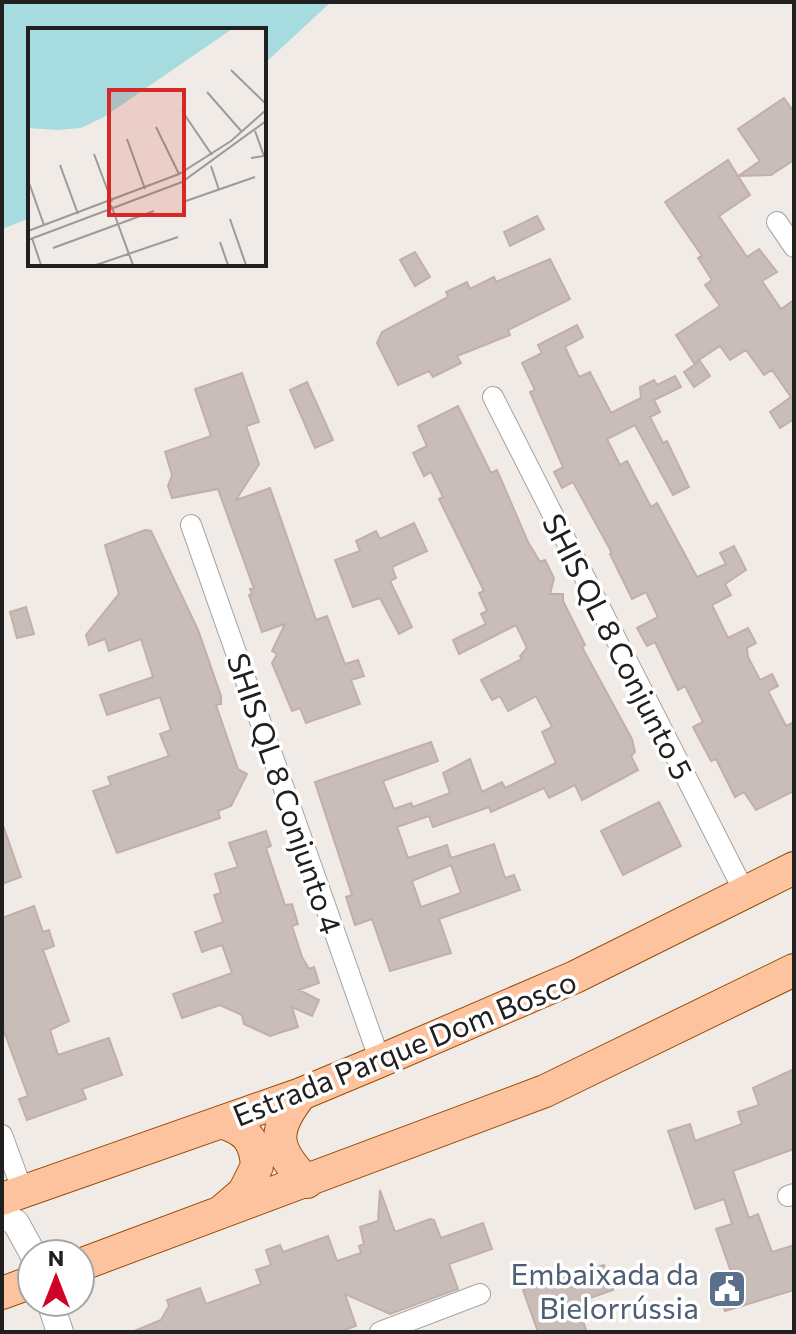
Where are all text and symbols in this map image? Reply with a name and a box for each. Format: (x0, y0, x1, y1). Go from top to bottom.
inset map (28, 28, 266, 266)
street label: SHIS QL 8 Conjunto 5 (536, 507, 702, 785)
street label: SHIS QL 8 Conjunto 4 (221, 648, 351, 938)
street label: Estrada Parque Dom Bosco (227, 961, 581, 1133)
north arrow (16, 1238, 96, 1318)
text: N (48, 1244, 64, 1271)
place label: Embaixada da Bielorrússia (510, 1254, 699, 1325)
public building icon: Embaixada da Bielorrússia (706, 1268, 748, 1310)

